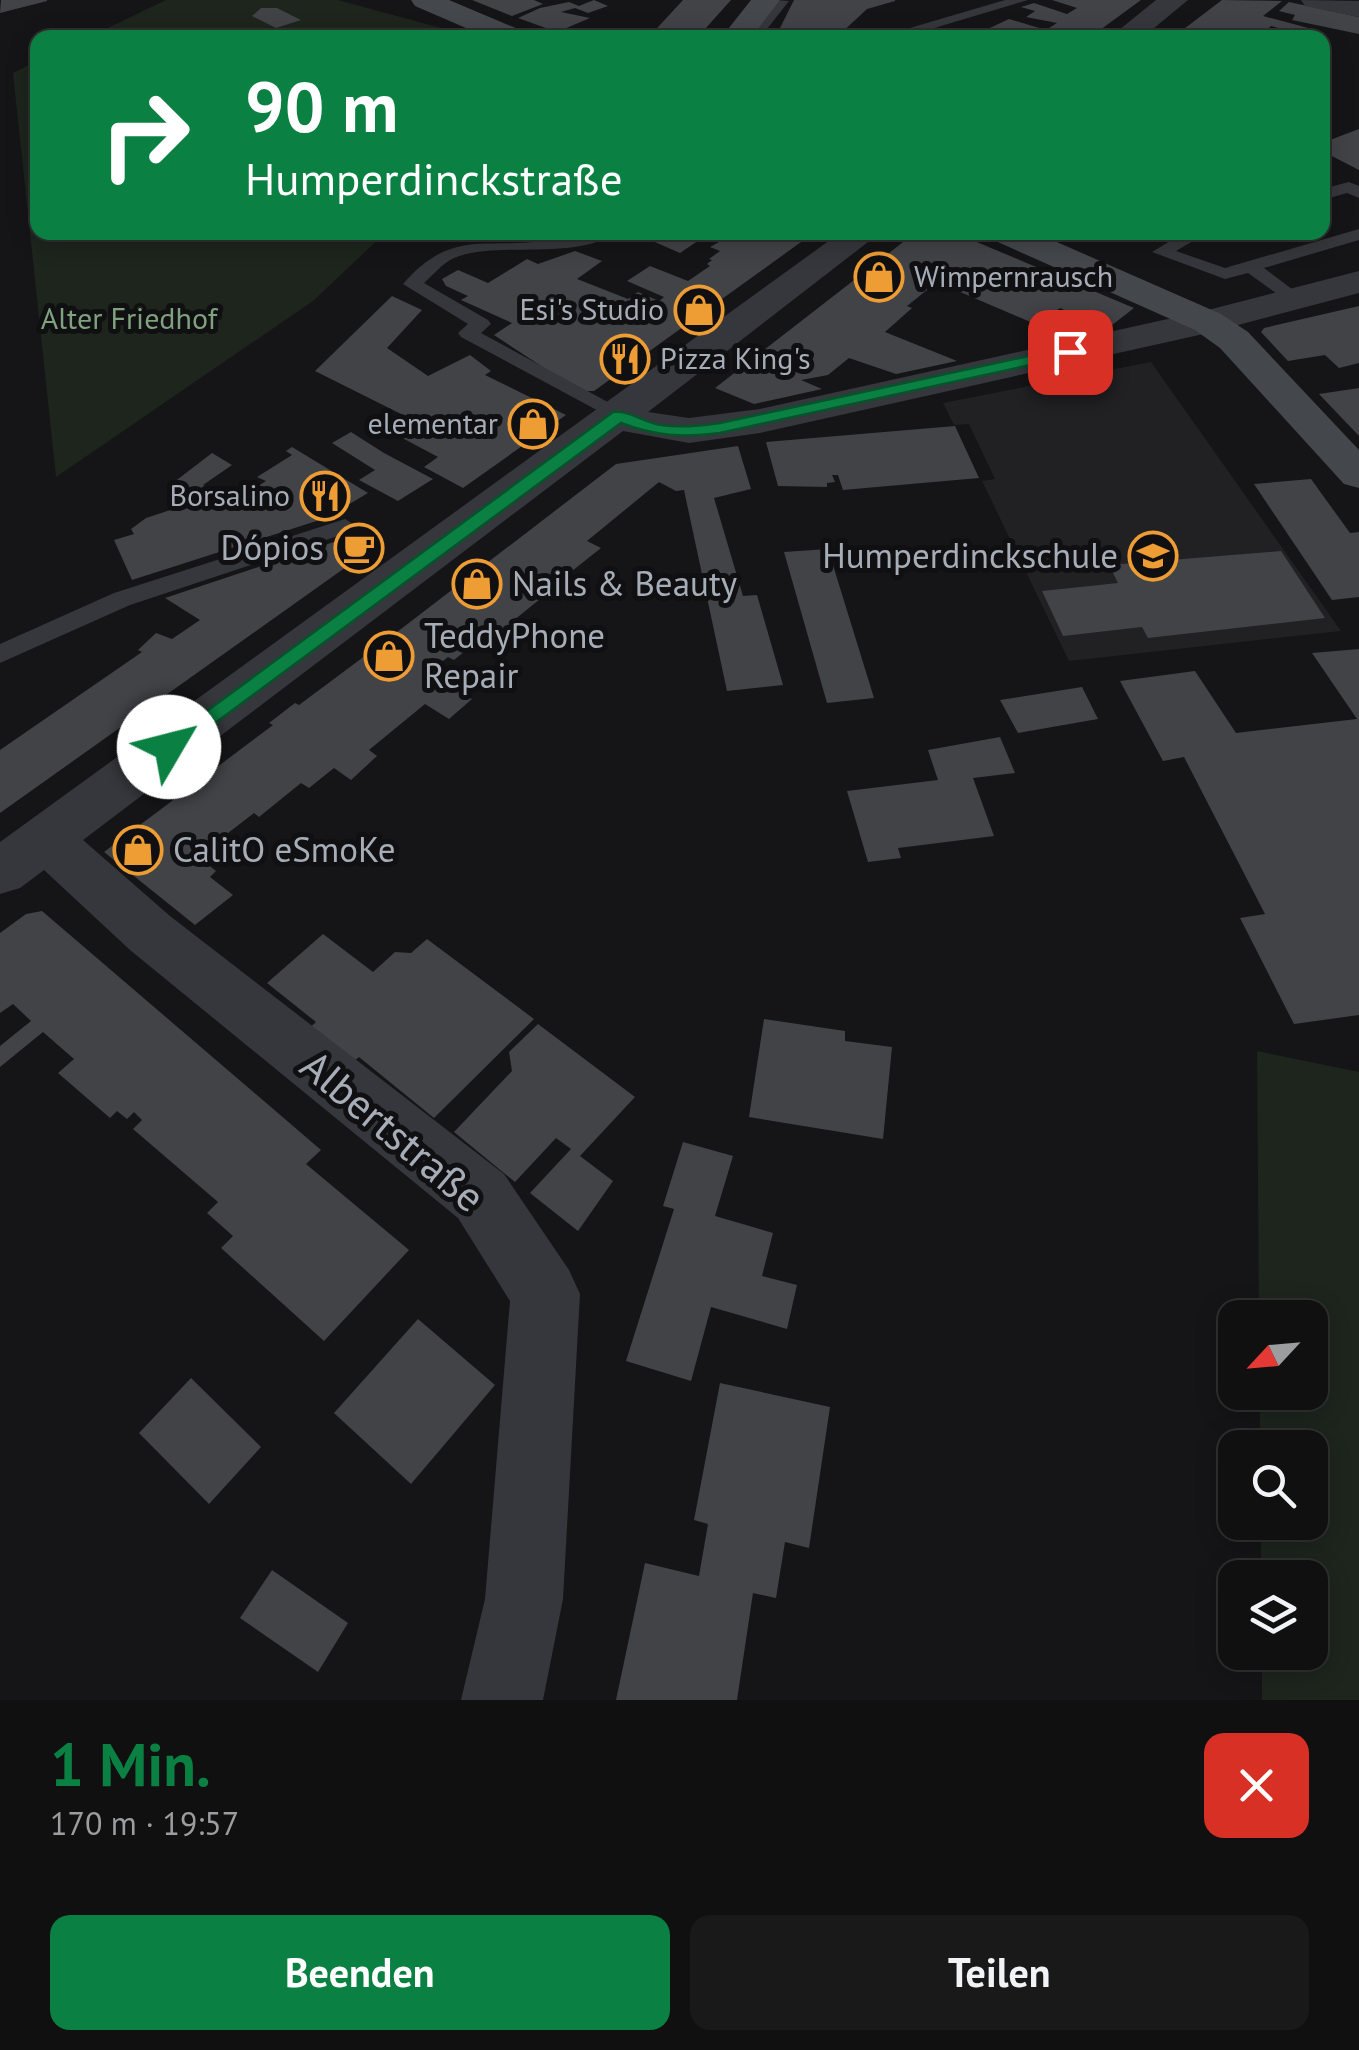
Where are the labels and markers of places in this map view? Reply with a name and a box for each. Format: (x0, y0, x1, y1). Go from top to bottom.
shop icon: Wimpernrausch (853, 251, 905, 303)
place label: Wimpernrausch (914, 256, 1113, 295)
shop icon: Esi's Studio (673, 284, 725, 336)
place label: Esi's Studio (519, 289, 664, 328)
pin (1028, 310, 1113, 395)
restaurant icon: Pizza King's (599, 333, 651, 385)
place label: Pizza King's (660, 338, 811, 377)
shop icon: elementar (507, 398, 559, 450)
place label: elementar (368, 403, 498, 442)
restaurant icon: Borsalino (299, 470, 351, 522)
place label: Borsalino (169, 475, 290, 514)
cafe icon: Dópios (333, 522, 385, 574)
place label: Dópios (221, 524, 324, 570)
school or university icon: Humperdinckschule (1127, 530, 1179, 582)
place label: Humperdinckschule (822, 532, 1118, 578)
shop icon: Nails & Beauty (451, 558, 503, 610)
place label: Nails & Beauty (512, 560, 737, 606)
place label: TeddyPhone Repair (424, 612, 605, 698)
shop icon: TeddyPhone Repair (363, 630, 415, 682)
shop icon: CalitO eSmoKe (112, 824, 164, 876)
place label: CalitO eSmoKe (173, 826, 396, 872)

